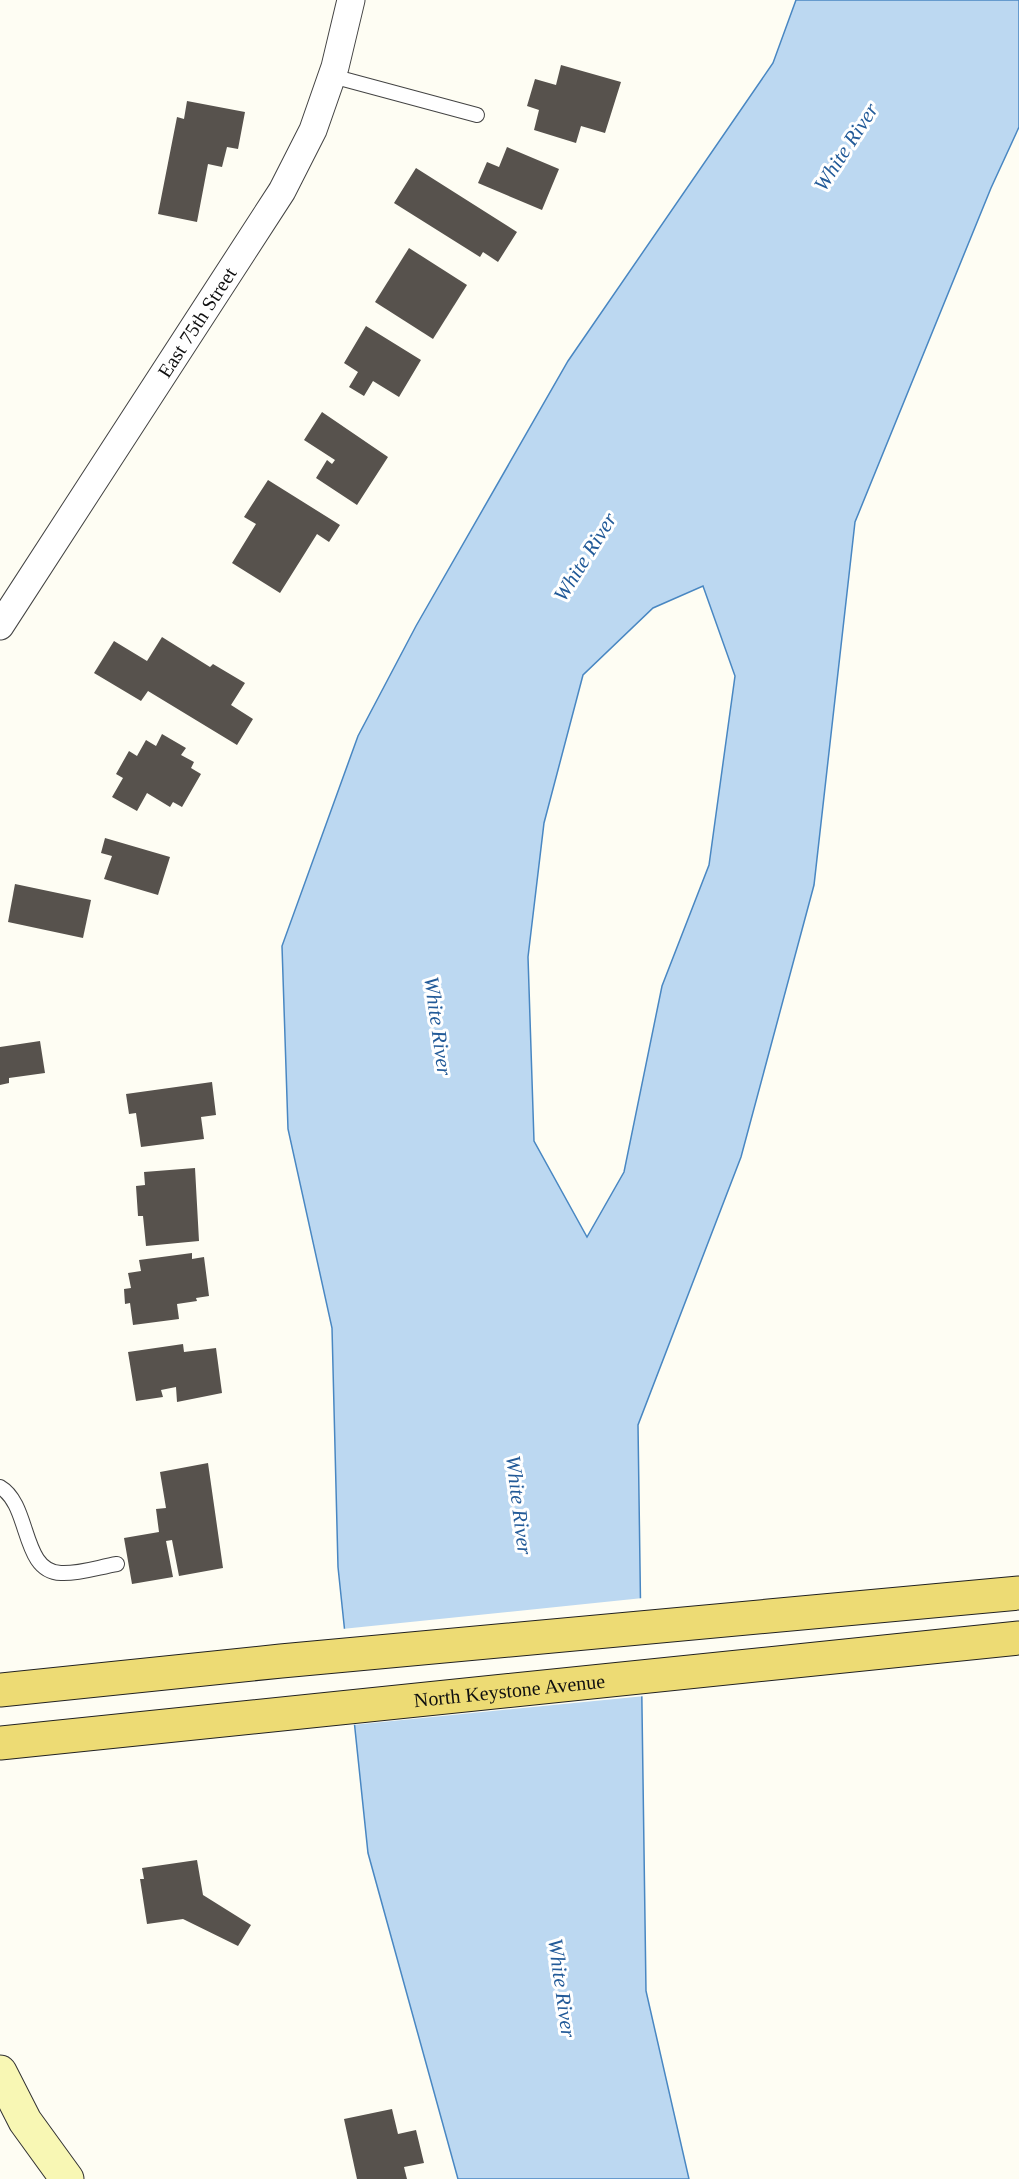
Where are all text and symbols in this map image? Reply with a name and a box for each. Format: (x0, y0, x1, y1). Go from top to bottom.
water label: White River (809, 98, 884, 195)
street label: East 75th Street (153, 263, 241, 381)
water label: White River (548, 508, 622, 606)
water label: White River (419, 975, 457, 1078)
water label: White River (501, 1454, 537, 1557)
street label: North Keystone Avenue (413, 1670, 606, 1711)
water label: White River (543, 1937, 581, 2040)

